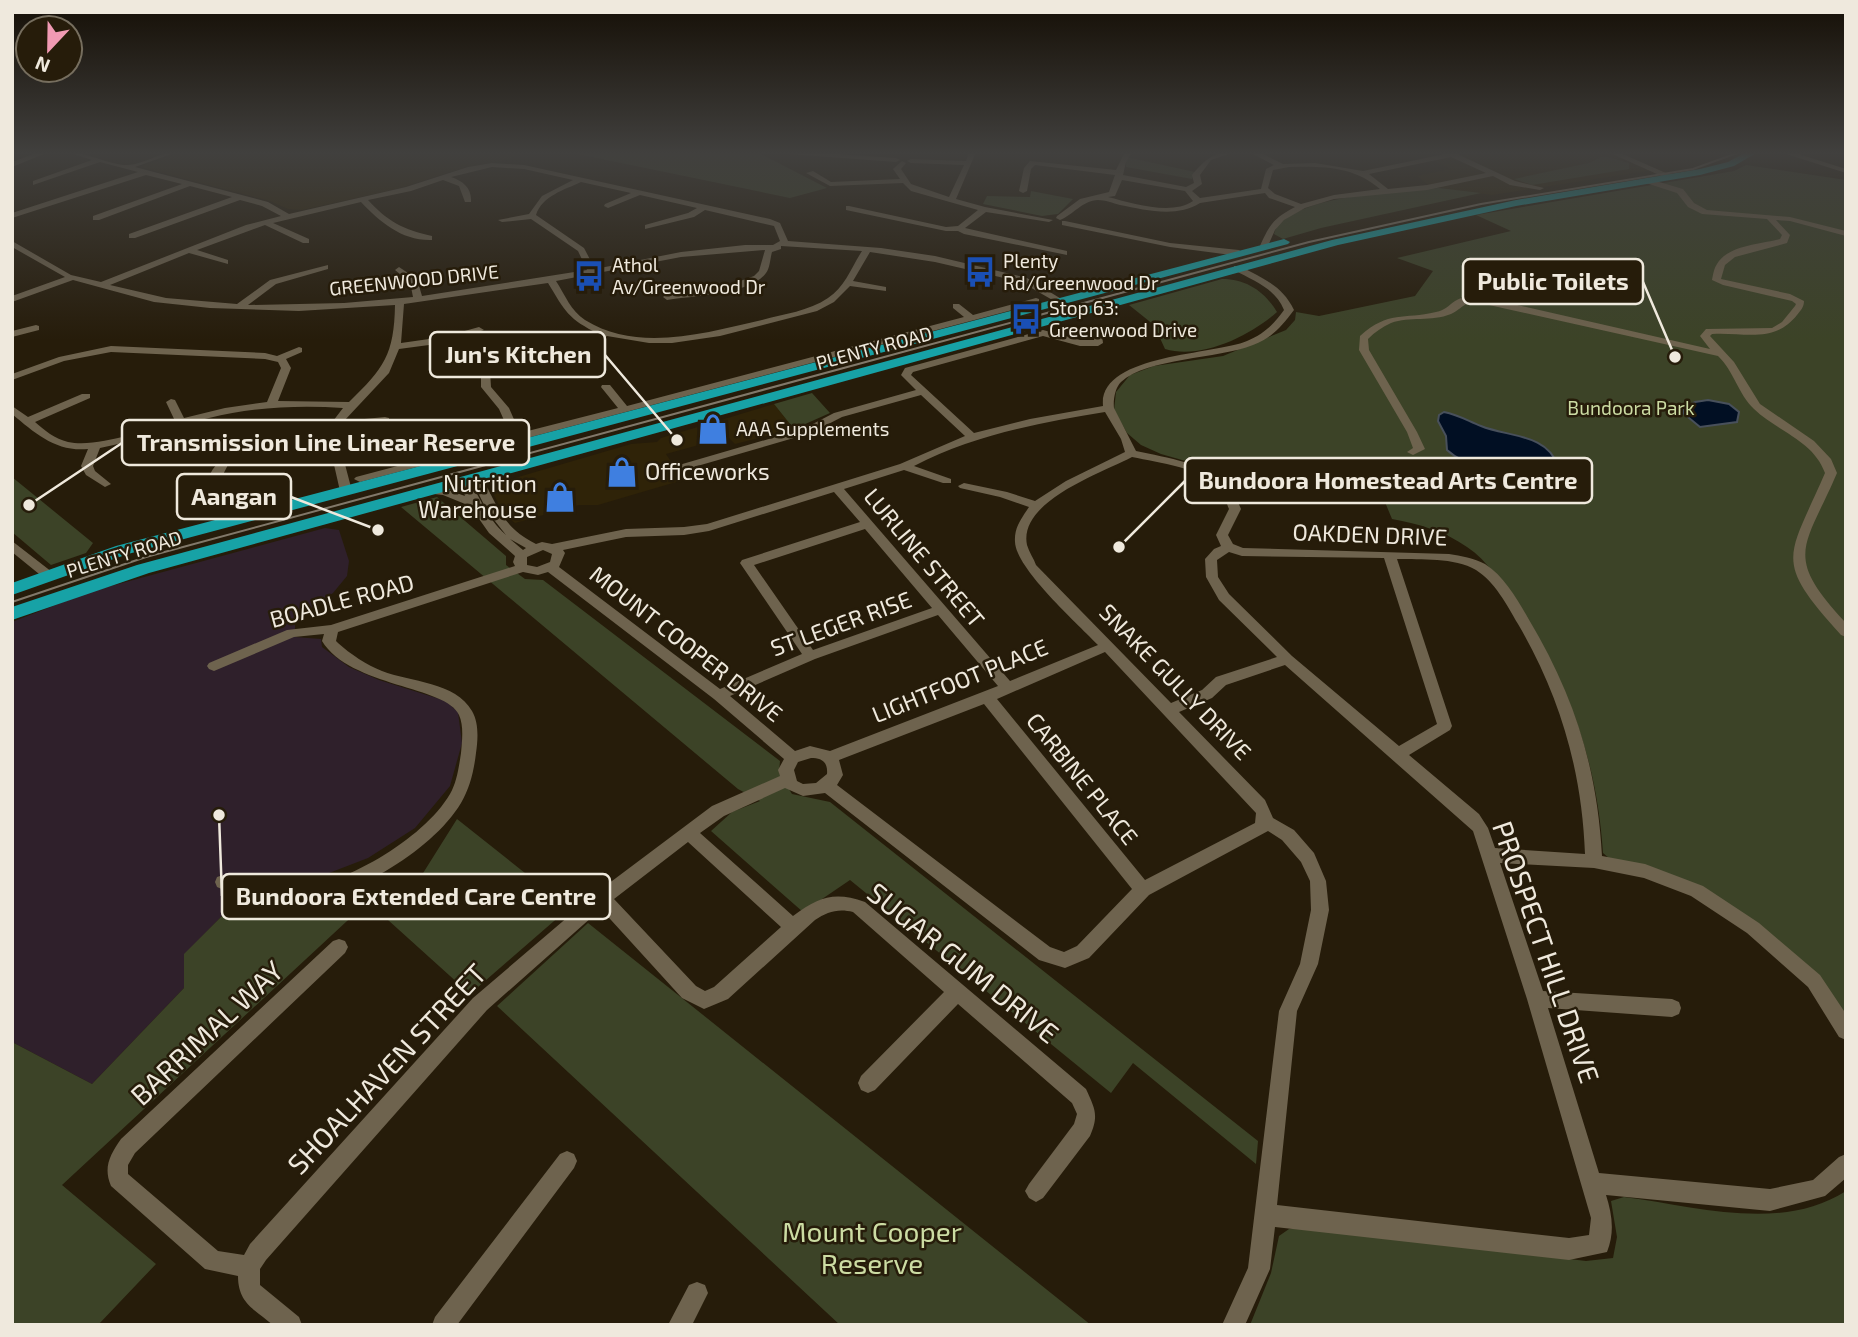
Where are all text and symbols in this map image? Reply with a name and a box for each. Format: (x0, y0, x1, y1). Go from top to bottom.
north arrow (14, 14, 84, 84)
text: N (32, 52, 53, 78)
place label: Plenty Rd/Greenwood Dr (1003, 249, 1159, 294)
place label: Athol Av/Greenwood Dr (612, 253, 766, 298)
bus stop icon: Plenty Rd/Greenwood Dr (963, 255, 997, 289)
street label: GREENWOOD DRIVE (328, 259, 500, 300)
bus stop icon: Athol Av/Greenwood Dr (572, 259, 606, 293)
callout: Public Toilets (1463, 259, 1643, 304)
text: Public Toilets (1477, 266, 1629, 295)
place label: Stop 63: Greenwood Drive (1049, 296, 1197, 341)
bus stop icon: Stop 63: Greenwood Drive (1009, 302, 1043, 336)
street label: PLENTY ROAD (813, 321, 935, 374)
callout: Jun's Kitchen (430, 332, 605, 377)
text: Jun's Kitchen (445, 339, 591, 368)
park label: Bundoora Park (1567, 396, 1695, 419)
shop icon: AAA Supplements (696, 412, 730, 446)
place label: AAA Supplements (736, 417, 889, 440)
callout: Transmission Line Linear Reserve (122, 420, 529, 465)
text: Transmission Line Linear Reserve (137, 427, 515, 456)
shop icon: Officeworks (605, 455, 639, 489)
place label: Officeworks (645, 457, 770, 485)
callout: Bundoora Homestead Arts Centre (1185, 458, 1592, 503)
text: Bundoora Homestead Arts Centre (1198, 465, 1578, 494)
place label: Nutrition Warehouse (418, 469, 537, 523)
callout: Aangan (177, 474, 291, 519)
shop icon: Nutrition Warehouse (543, 480, 577, 514)
text: Aangan (191, 481, 277, 510)
street label: LURLINE STREET (859, 482, 991, 632)
street label: OAKDEN DRIVE (1292, 517, 1448, 551)
street label: PLENTY ROAD (63, 525, 184, 582)
street label: MOUNT COOPER DRIVE (585, 559, 789, 727)
street label: BOADLE ROAD (267, 567, 417, 633)
street label: ST LEGER RISE (766, 585, 915, 662)
street label: SNAKE GULLY DRIVE (1094, 597, 1257, 765)
street label: LIGHTFOOT PLACE (868, 632, 1052, 728)
street label: CARBINE PLACE (1021, 707, 1145, 850)
street label: PROSPECT HILL DRIVE (1486, 816, 1608, 1087)
callout: Bundoora Extended Care Centre (222, 874, 610, 919)
street label: SUGAR GUM DRIVE (861, 875, 1066, 1050)
text: Bundoora Extended Care Centre (236, 881, 596, 910)
street label: BARRIMAL WAY (123, 953, 290, 1112)
street label: SHOALHAVEN STREET (280, 956, 493, 1181)
park label: Mount Cooper Reserve (782, 1214, 962, 1280)

